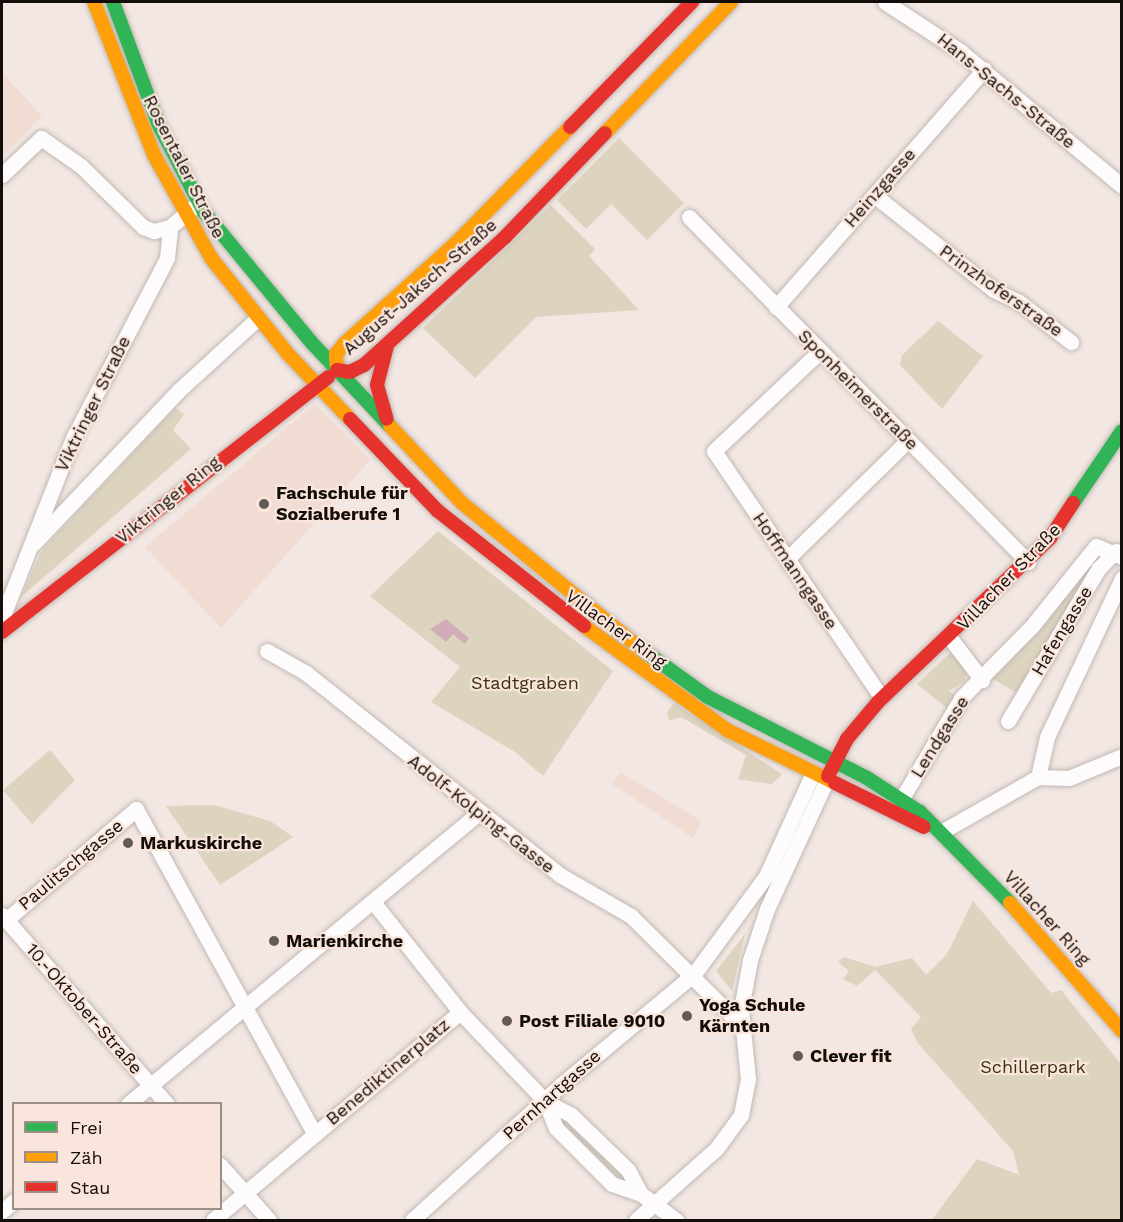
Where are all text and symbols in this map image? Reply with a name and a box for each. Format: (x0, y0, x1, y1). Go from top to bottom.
street label: Hans-Sachs-Straße (933, 29, 1079, 153)
street label: Rosentaler Straße (138, 92, 230, 242)
street label: Heinzgasse (840, 144, 920, 232)
street label: August-Jaksch-Straße (339, 214, 501, 360)
street label: Prinzhoferstraße (935, 240, 1067, 342)
street label: Sponheimerstraße (793, 325, 923, 455)
street label: Viktringer Straße (51, 332, 135, 476)
street label: Viktringer Ring (111, 451, 225, 549)
place label: Fachschule für Sozialberufe 1 (276, 483, 408, 526)
marker: Fachschule für Sozialberufe 1 (257, 497, 271, 511)
street label: Hoffmanngasse (748, 508, 842, 634)
street label: Villacher Straße (952, 519, 1066, 635)
street label: Hafengasse (1027, 582, 1097, 680)
street label: Villacher Ring (561, 585, 671, 673)
park label: Stadtgraben (471, 672, 579, 694)
street label: Lendgasse (906, 692, 974, 782)
street label: Adolf-Kolping-Gasse (403, 750, 559, 878)
street label: Paulitschgasse (14, 815, 128, 915)
place label: Markuskirche (140, 832, 262, 854)
marker: Markuskirche (121, 836, 135, 850)
street label: Villacher Ring (999, 866, 1095, 970)
place label: Marienkirche (286, 930, 403, 952)
marker: Marienkirche (267, 934, 281, 948)
street label: 10.-Oktober-Straße (21, 939, 147, 1079)
place label: Yoga Schule Kärnten (699, 995, 806, 1038)
marker: Yoga Schule Kärnten (680, 1009, 694, 1023)
place label: Post Filiale 9010 (519, 1010, 665, 1032)
street label: Benediktinerplatz (322, 1014, 454, 1130)
marker: Post Filiale 9010 (500, 1014, 514, 1028)
street label: Pernhartgasse (499, 1045, 605, 1145)
place label: Clever fit (810, 1045, 892, 1067)
marker: Clever fit (791, 1049, 805, 1063)
park label: Schillerpark (980, 1056, 1086, 1078)
legend (12, 1102, 222, 1210)
text: Frei (70, 1117, 102, 1138)
text: Zäh (70, 1147, 103, 1168)
text: Stau (70, 1177, 110, 1198)

